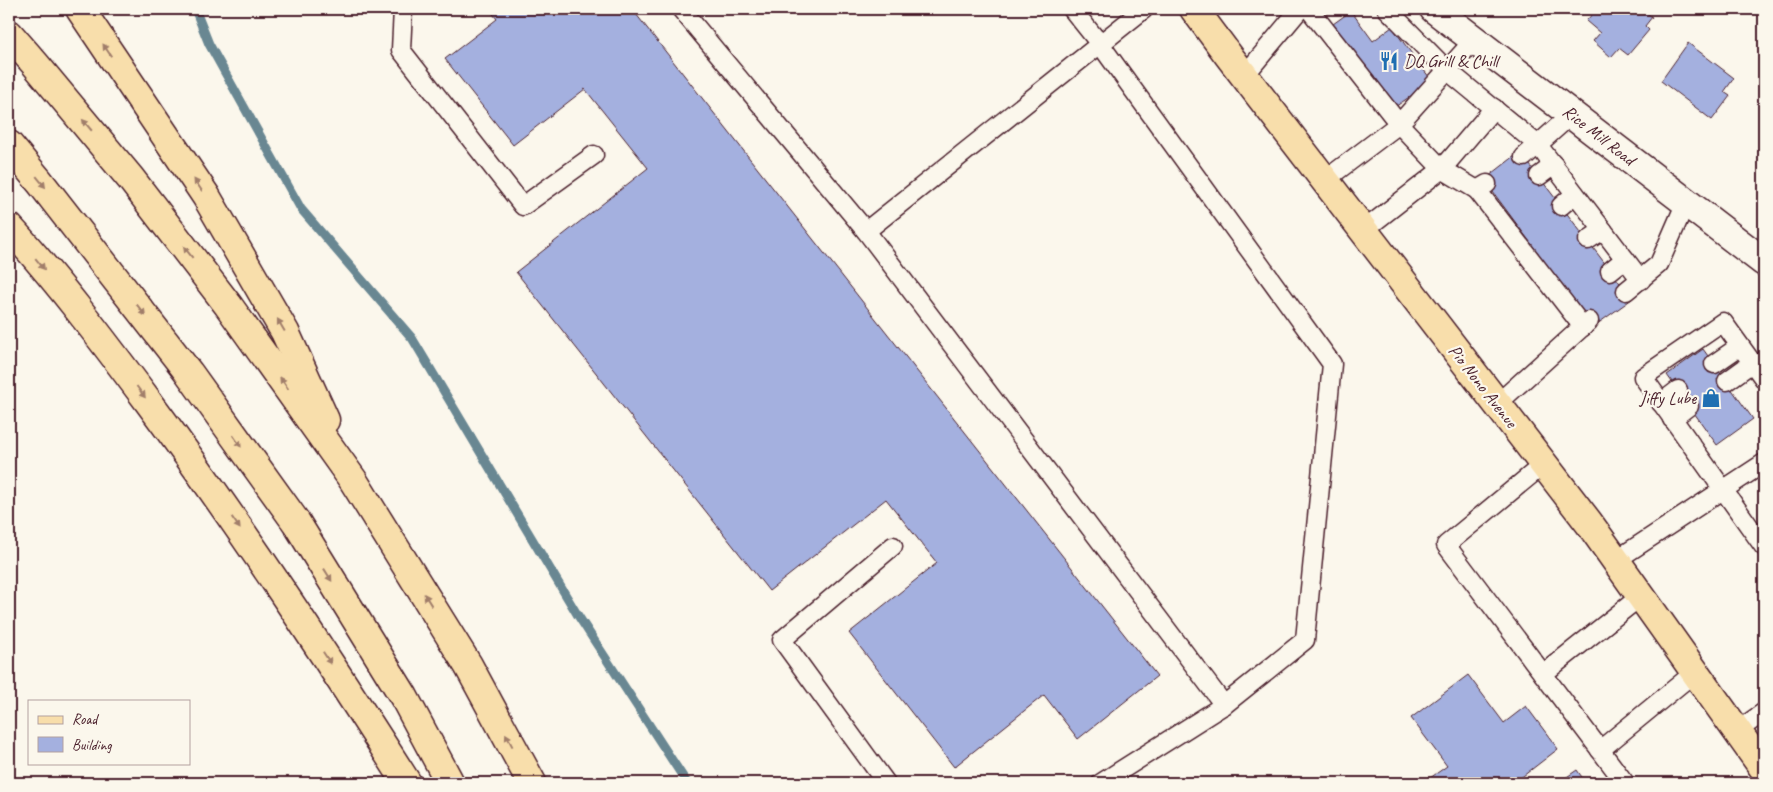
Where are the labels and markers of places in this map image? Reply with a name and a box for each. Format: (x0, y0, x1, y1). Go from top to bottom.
restaurant icon: DQ Grill & Chill (1378, 50, 1400, 72)
place label: DQ Grill & Chill (1404, 50, 1501, 72)
place label: Jiffy Lube (1638, 387, 1697, 409)
shop icon: Jiffy Lube (1700, 387, 1722, 409)

